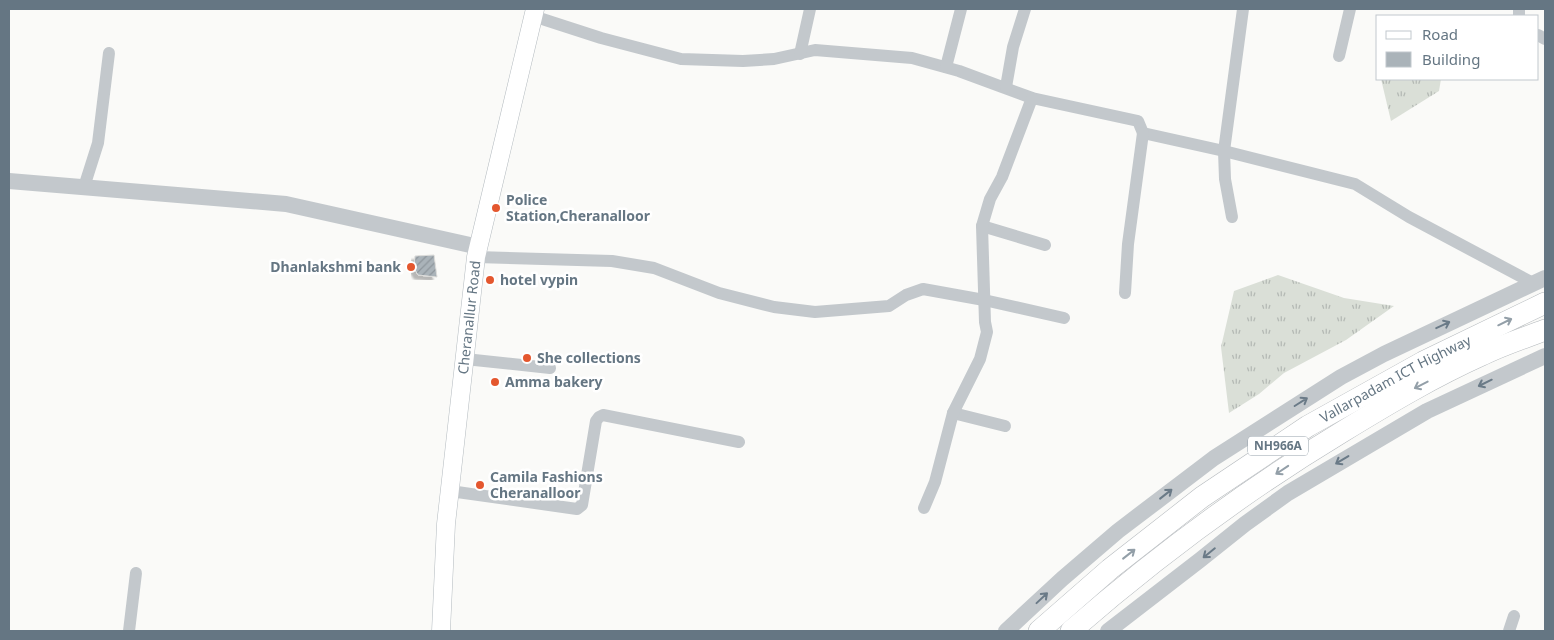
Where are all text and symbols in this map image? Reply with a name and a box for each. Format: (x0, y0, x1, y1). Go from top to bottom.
legend (1376, 15, 1539, 80)
text: Road (1422, 24, 1458, 44)
text: Building (1422, 49, 1480, 69)
place label: Police Station,Cheranalloor (506, 190, 651, 225)
marker: Police Station,Cheranalloor (490, 202, 502, 214)
place label: Dhanlakshmi bank (270, 257, 401, 276)
street label: Cheranallur Road (453, 259, 485, 375)
marker: Dhanlakshmi bank (405, 261, 417, 273)
place label: hotel vypin (500, 270, 578, 289)
marker: hotel vypin (484, 274, 496, 286)
one-way arrow (1497, 317, 1512, 327)
one-way arrow (1436, 320, 1451, 330)
street label: Vallarpadam ICT Highway (1316, 330, 1475, 427)
place label: She collections (537, 348, 641, 367)
marker: She collections (521, 352, 533, 364)
place label: Amma bakery (505, 372, 603, 391)
marker: Amma bakery (489, 376, 501, 388)
one-way arrow (1478, 379, 1493, 388)
one-way arrow (1414, 381, 1429, 390)
one-way arrow (1293, 397, 1307, 407)
road number: NH966A (1248, 436, 1308, 456)
one-way arrow (1336, 456, 1350, 466)
one-way arrow (1275, 464, 1289, 475)
place label: Camila Fashions Cheranalloor (490, 467, 603, 502)
marker: Camila Fashions Cheranalloor (474, 479, 486, 491)
one-way arrow (1160, 488, 1173, 499)
one-way arrow (1203, 548, 1216, 559)
one-way arrow (1122, 549, 1136, 559)
one-way arrow (1035, 592, 1048, 604)

